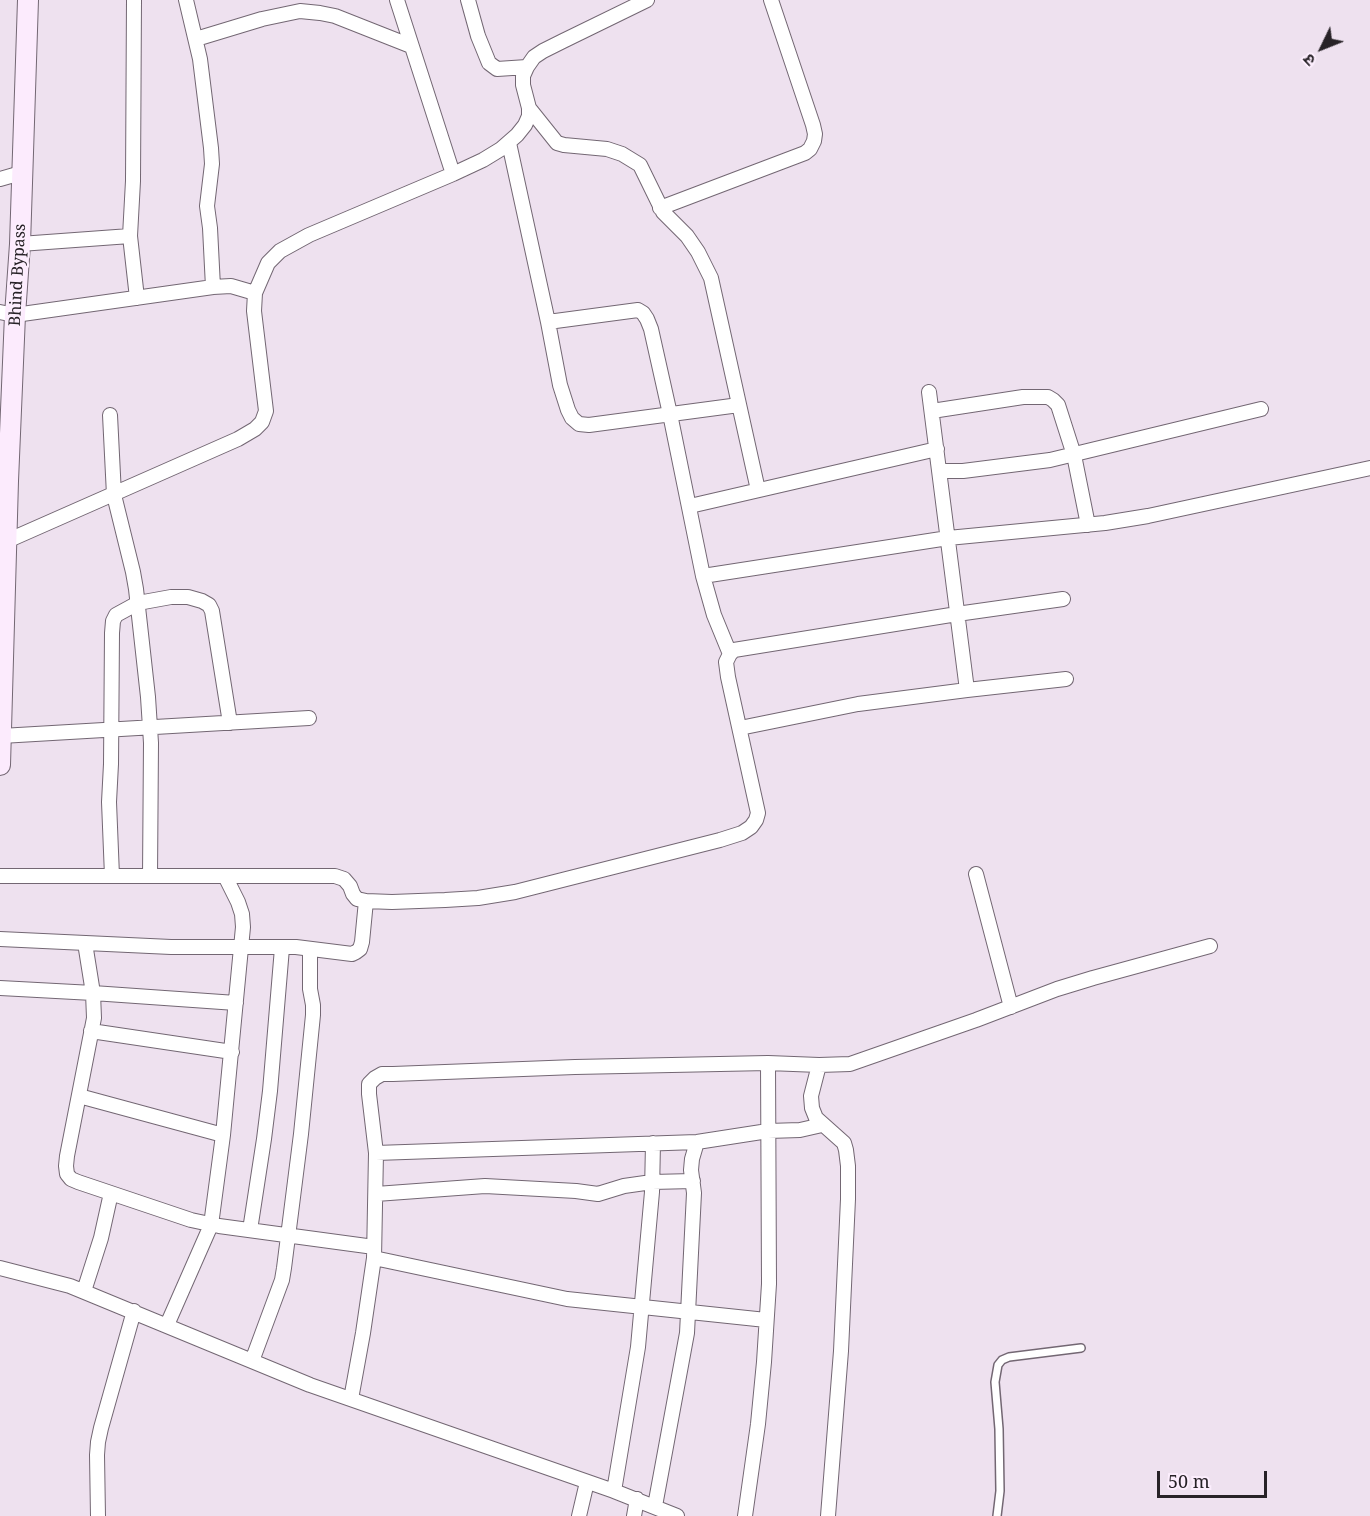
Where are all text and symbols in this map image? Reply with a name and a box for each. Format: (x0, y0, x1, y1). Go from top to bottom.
north arrow (1292, 18, 1352, 78)
text: उ (1298, 49, 1320, 71)
street label: Bhind Bypass (6, 223, 30, 327)
scale bar (1160, 1459, 1270, 1497)
text: 50 m (1168, 1469, 1210, 1493)

